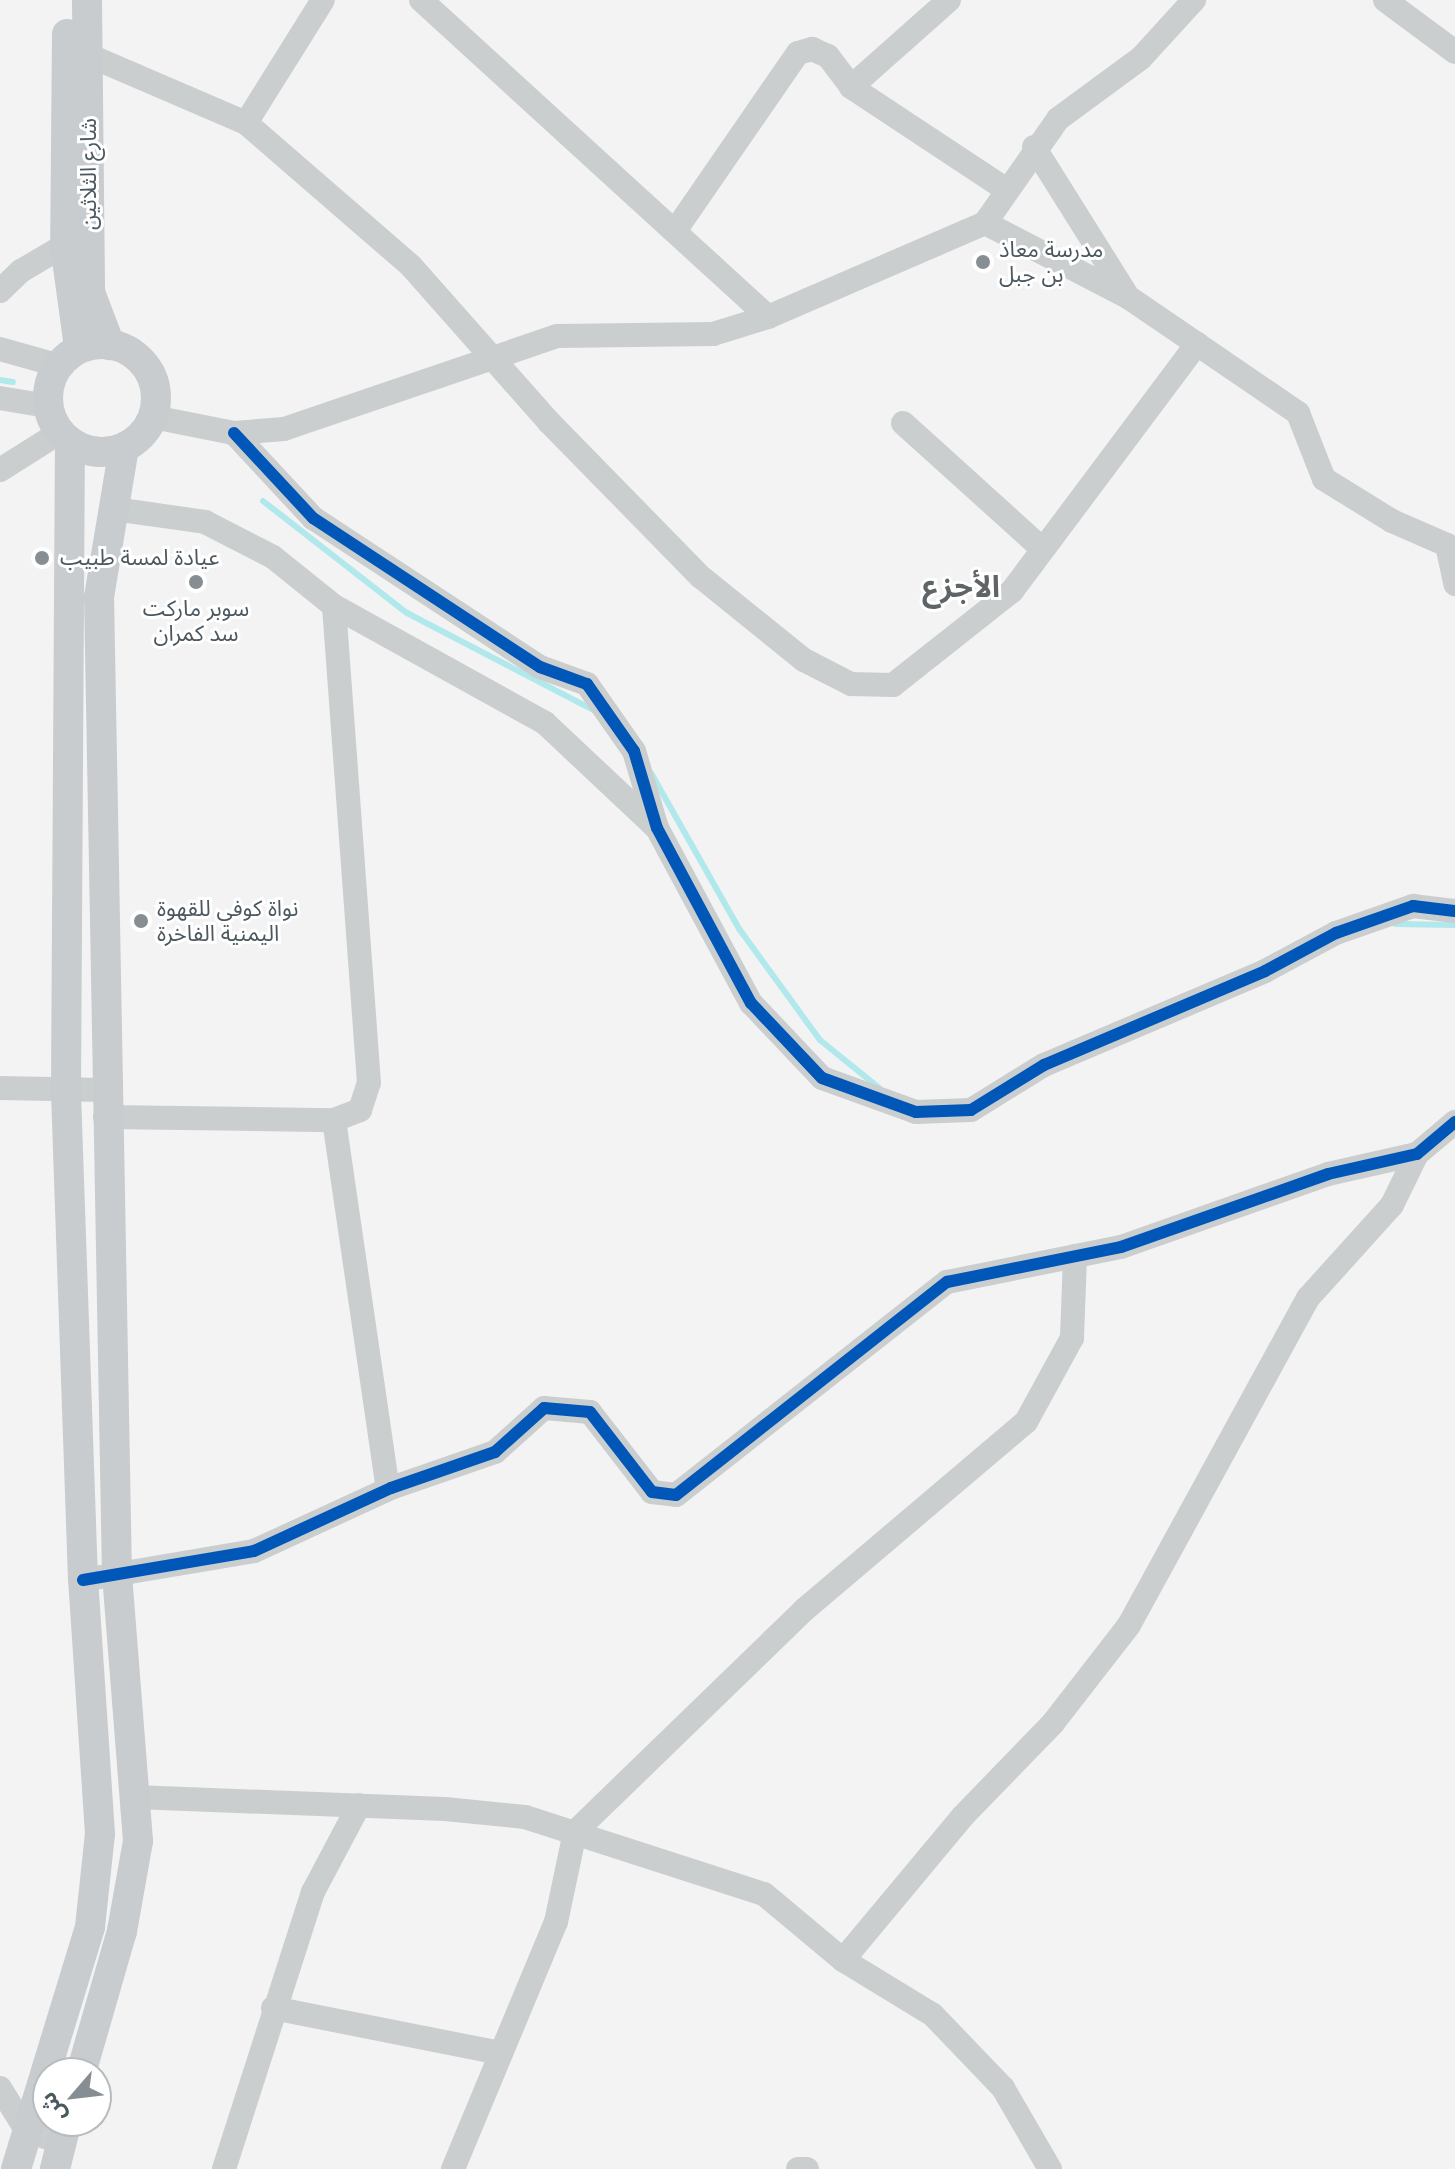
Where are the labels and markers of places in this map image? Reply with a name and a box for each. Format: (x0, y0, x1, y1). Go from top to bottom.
place label: مدرسة معاذ بن جبل (999, 236, 1103, 288)
marker: مدرسة معاذ بن جبل (974, 253, 992, 271)
place label: عيادة لمسة طبيب (60, 545, 219, 571)
marker: عيادة لمسة طبيب (31, 547, 53, 569)
marker: سوبر ماركت سد كمران (187, 573, 205, 591)
place label: سوبر ماركت سد كمران (143, 595, 249, 646)
place label: نواة كوفي للقهوة اليمنية الفاخرة (157, 895, 298, 946)
marker: نواة كوفي للقهوة اليمنية الفاخرة (132, 912, 150, 930)

